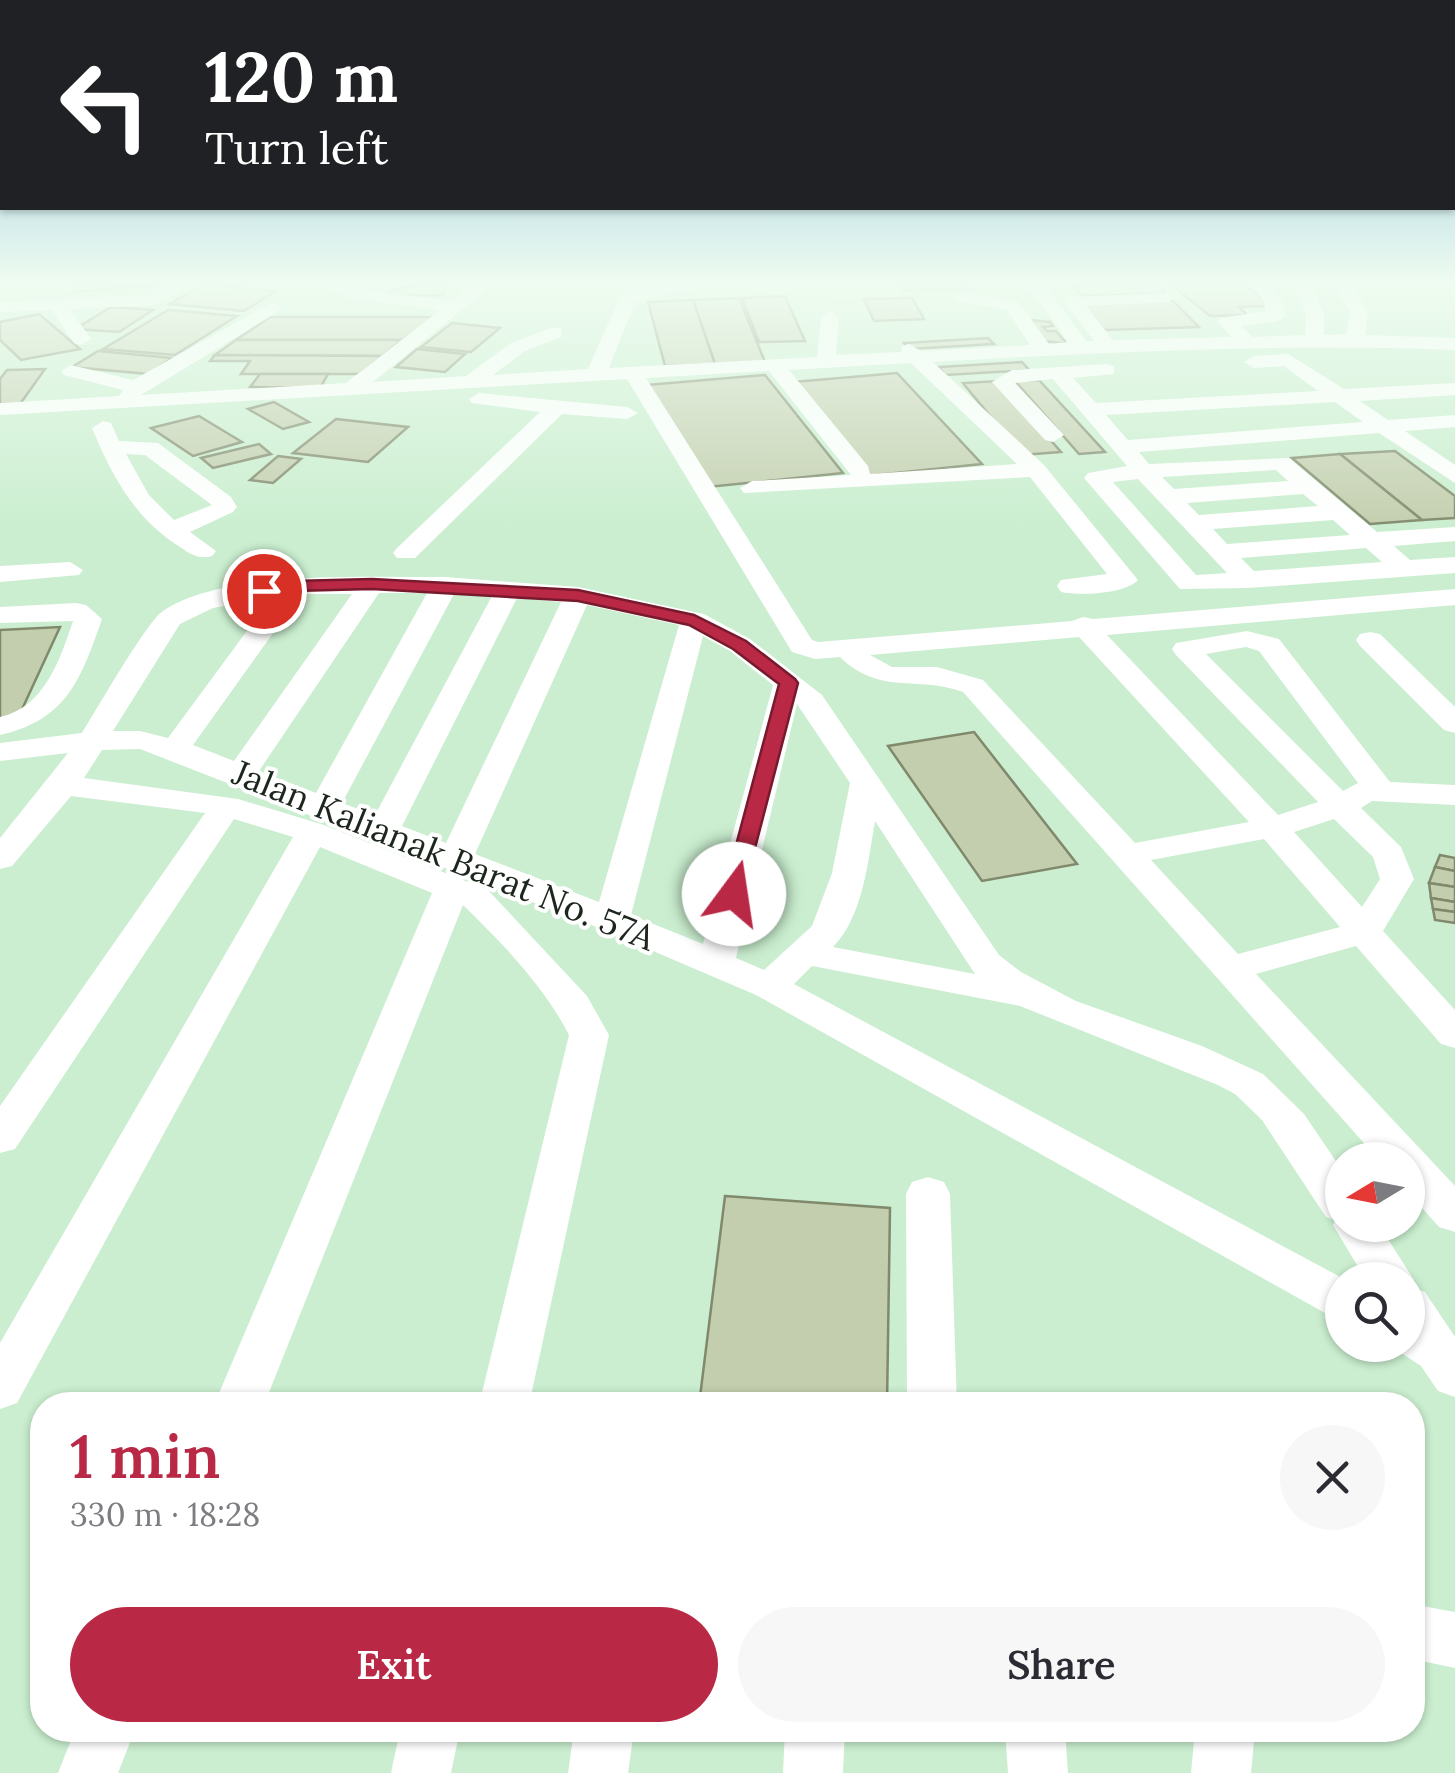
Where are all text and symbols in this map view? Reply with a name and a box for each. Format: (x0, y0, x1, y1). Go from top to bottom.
text: 120 m (205, 32, 398, 121)
icon: left (40, 40, 170, 170)
text: Turn left (205, 119, 388, 176)
pin (222, 549, 307, 634)
icon: arrive (237, 564, 292, 619)
street label: Jalan Kalianak Barat No. 57A (225, 749, 663, 961)
position arrow (682, 842, 786, 946)
north arrow (1325, 1142, 1425, 1242)
map controls (1325, 1142, 1425, 1362)
button: search (1325, 1262, 1425, 1362)
text: 1 min (70, 1418, 220, 1494)
button: close (1280, 1425, 1385, 1530)
text: 330 m · 18:28 (70, 1494, 260, 1535)
button: Exit (70, 1607, 718, 1722)
button: Share (738, 1607, 1385, 1722)

